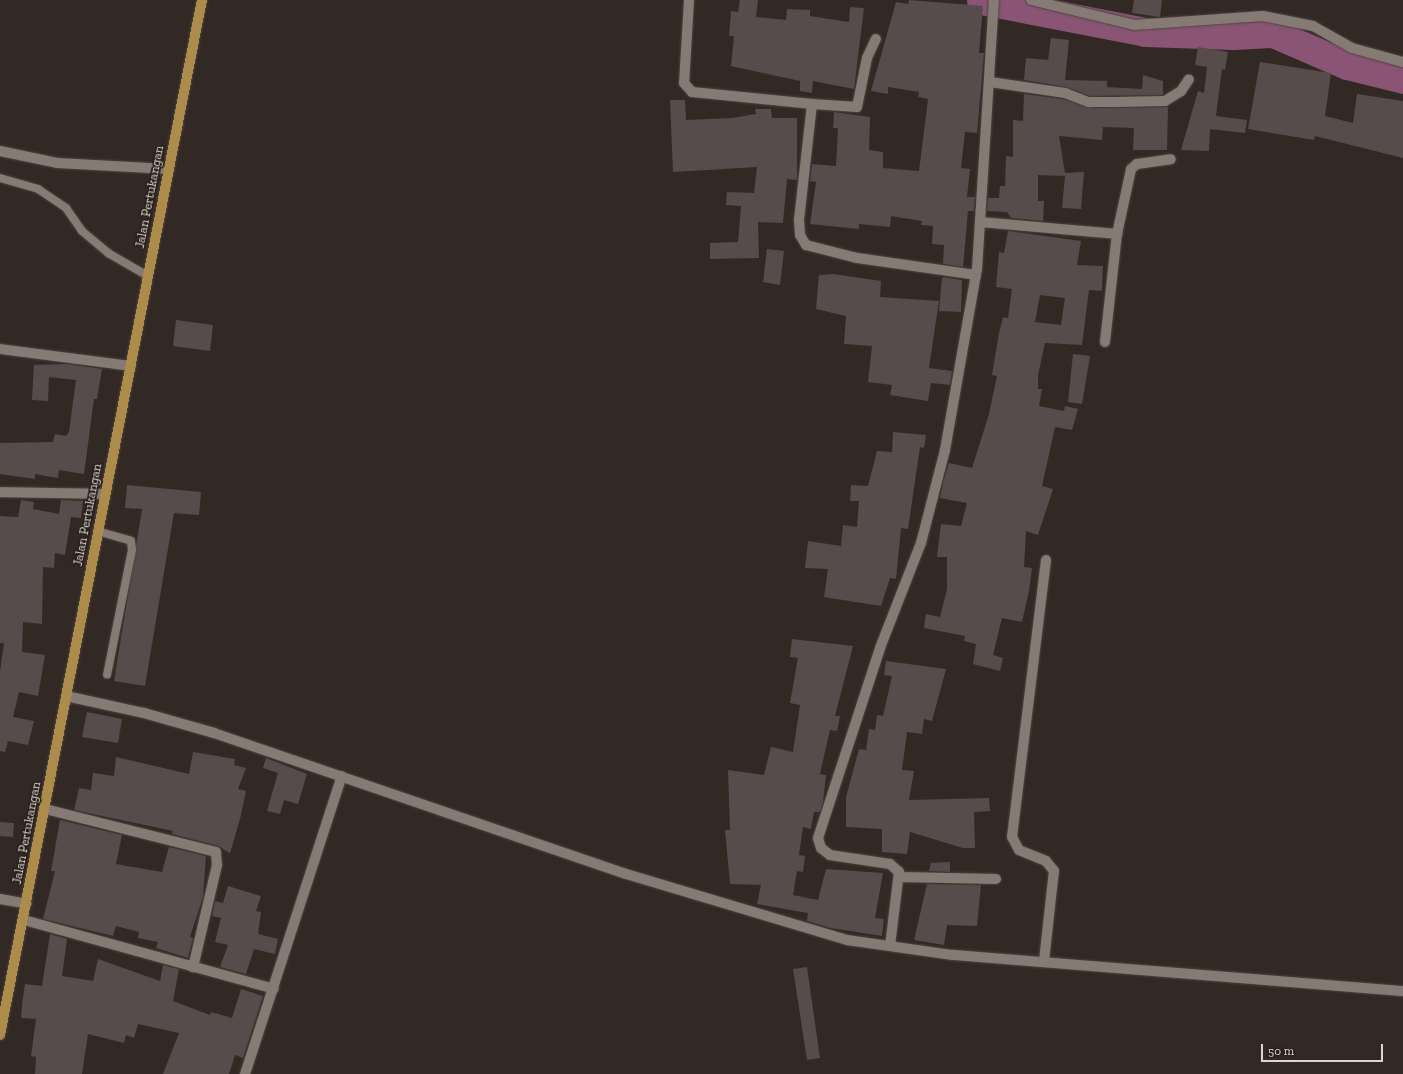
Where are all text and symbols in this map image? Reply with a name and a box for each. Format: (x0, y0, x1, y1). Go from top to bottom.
street label: Jalan Pertukangan (132, 144, 168, 250)
street label: Jalan Pertukangan (70, 462, 106, 568)
street label: Jalan Pertukangan (9, 780, 45, 886)
scale bar (1263, 1036, 1385, 1062)
text: 50 m (1268, 1044, 1294, 1058)

